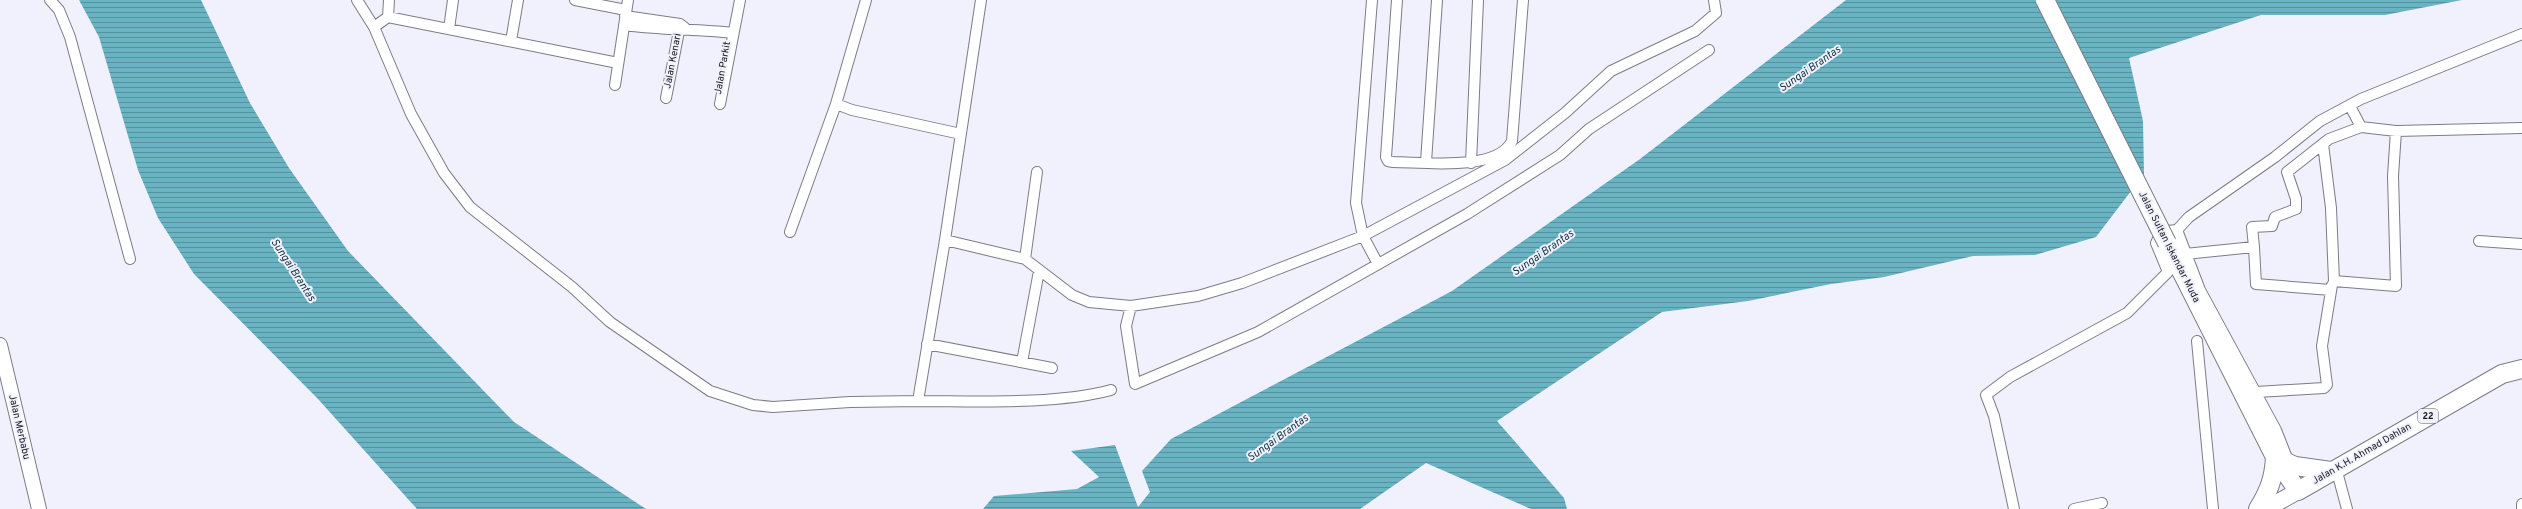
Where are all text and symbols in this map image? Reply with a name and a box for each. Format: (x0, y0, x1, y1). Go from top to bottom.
street label: Jalan Kenari (661, 32, 685, 90)
street label: Jalan Parkit (712, 40, 734, 96)
water label: Sungai Brantas (1776, 42, 1844, 95)
street label: Jalan Sultan Iskandar Muda (2135, 189, 2203, 305)
water label: Sungai Brantas (1509, 226, 1577, 279)
water label: Sungai Brantas (268, 236, 319, 305)
street label: Jalan Merbabu (5, 393, 33, 461)
road number: 22 (2418, 409, 2438, 423)
water label: Sungai Brantas (1245, 411, 1312, 465)
street label: Jalan K.H. Ahmad Dahlan (2310, 420, 2414, 488)

